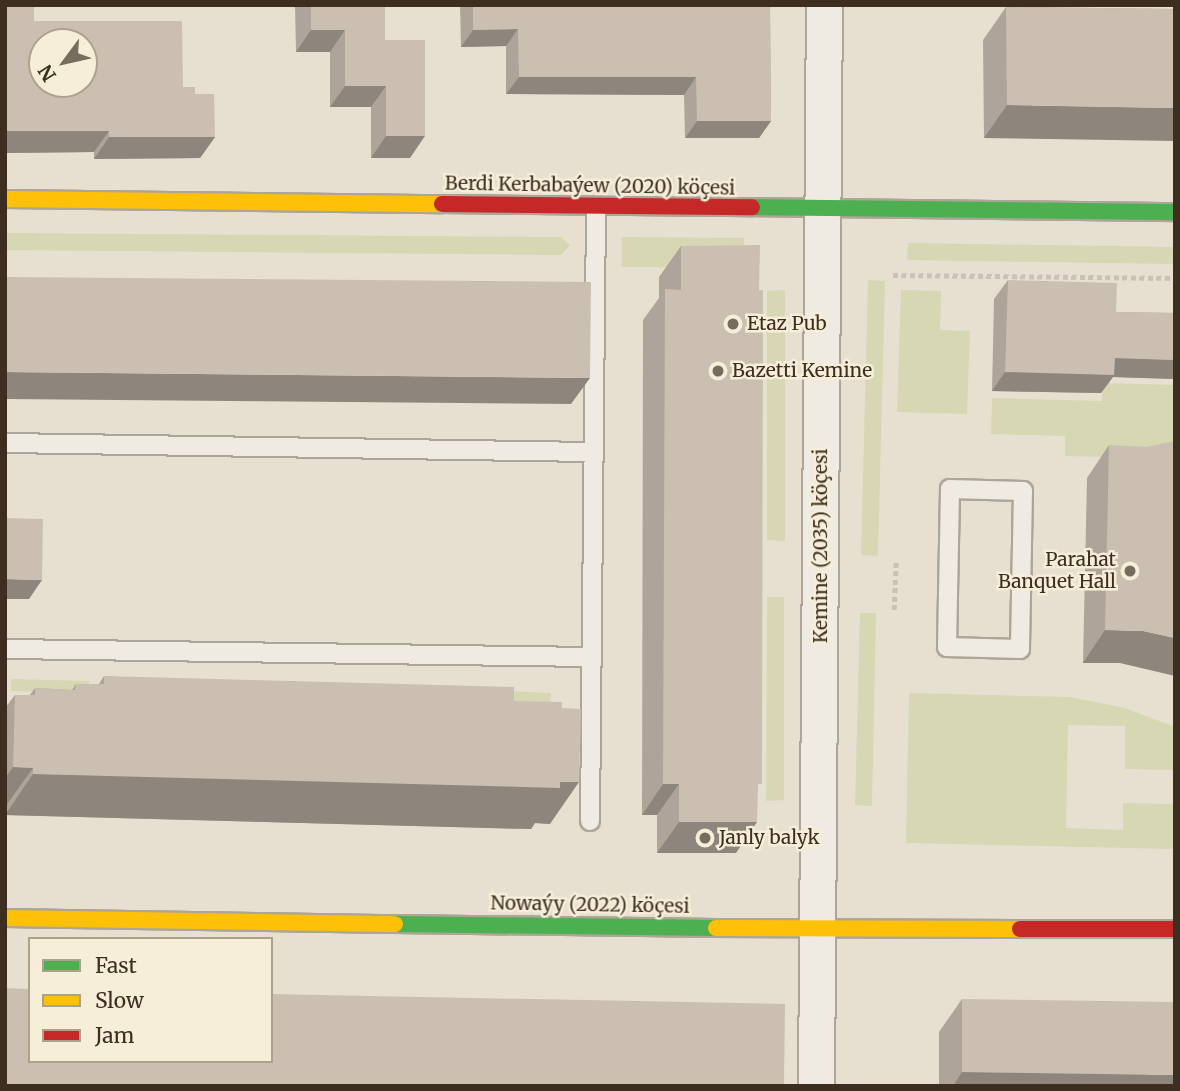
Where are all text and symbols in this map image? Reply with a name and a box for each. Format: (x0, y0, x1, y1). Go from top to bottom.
north arrow (28, 28, 98, 98)
text: N (33, 61, 61, 86)
street label: Berdi Kerbabaýew (2020) köçesi (445, 172, 735, 200)
place label: Etaz Pub (747, 313, 827, 335)
marker: Etaz Pub (725, 316, 741, 332)
place label: Bazetti Kemine (732, 360, 872, 382)
marker: Bazetti Kemine (710, 363, 726, 379)
street label: Kemine (2035) köçesi (810, 449, 832, 643)
place label: Parahat Banquet Hall (998, 549, 1116, 593)
marker: Parahat Banquet Hall (1122, 563, 1138, 579)
place label: Janly balyk (719, 827, 819, 849)
marker: Janly balyk (697, 830, 713, 846)
street label: Nowaýy (2022) köçesi (490, 892, 690, 918)
legend (28, 937, 273, 1063)
text: Fast (95, 952, 137, 979)
text: Slow (95, 987, 144, 1014)
text: Jam (95, 1022, 134, 1049)

